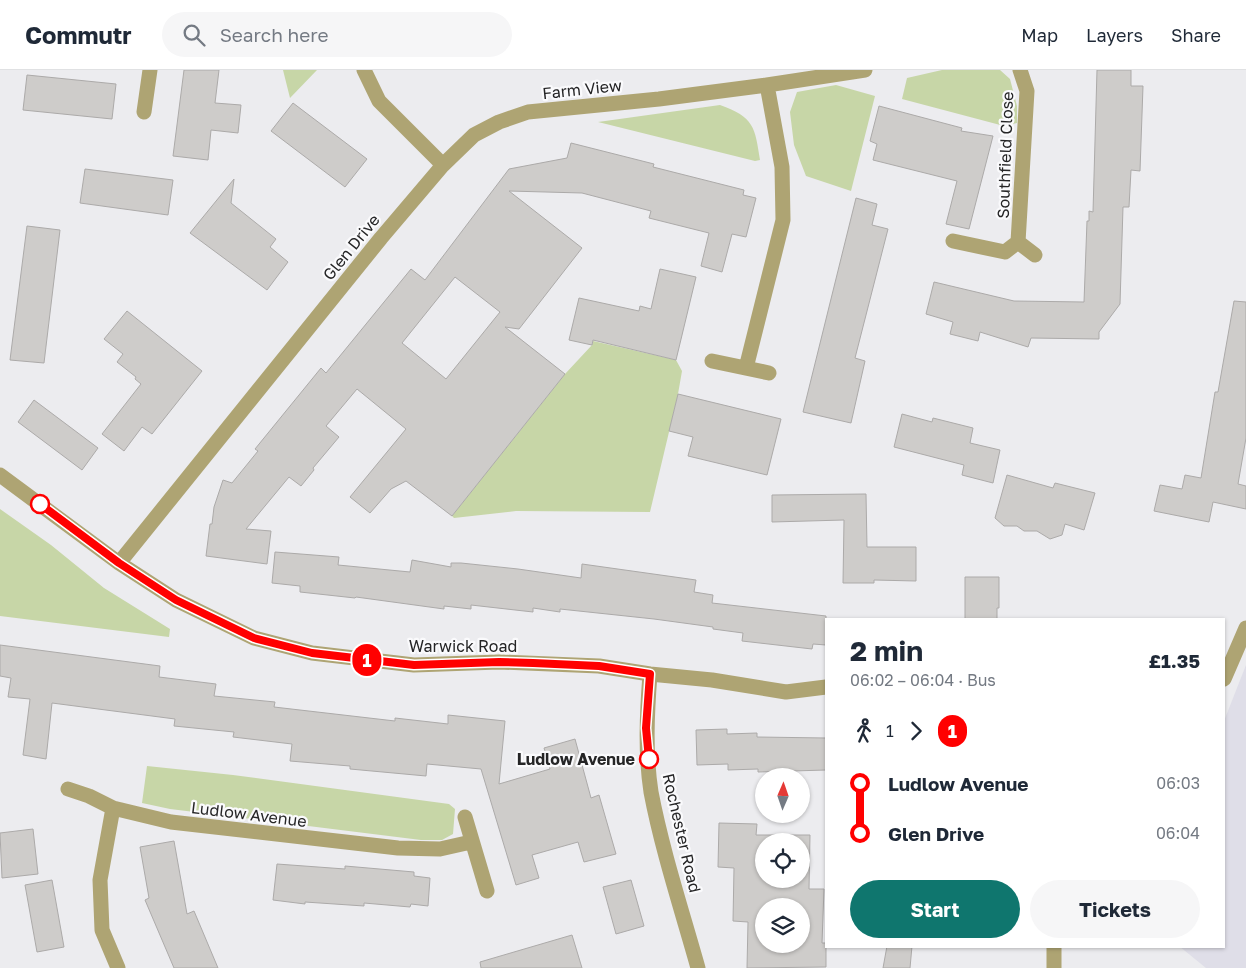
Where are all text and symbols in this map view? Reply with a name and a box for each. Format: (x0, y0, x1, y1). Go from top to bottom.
search box (162, 12, 512, 57)
text: Commutr (25, 20, 132, 49)
icon: search (180, 21, 208, 49)
text: Search here (220, 23, 329, 46)
text: Map (1021, 24, 1058, 46)
text: Layers (1086, 24, 1143, 46)
text: Share (1171, 24, 1221, 46)
street label: Farm View (541, 75, 623, 103)
street label: Southfield Close (993, 91, 1017, 219)
street label: Glen Drive (318, 210, 384, 284)
unlabelled marker (30, 494, 50, 514)
text: 2 min (850, 634, 923, 667)
street label: Warwick Road (409, 636, 517, 656)
line badge: 1 (351, 644, 383, 676)
text: 1 (362, 649, 372, 671)
text: £1.35 (1148, 649, 1200, 672)
text: 06:02 – 06:04 · Bus (850, 670, 996, 690)
icon: walk (850, 717, 878, 745)
icon: forward (902, 717, 930, 745)
text: 1 (948, 720, 957, 742)
text: 1 (886, 721, 894, 741)
place label: Ludlow Avenue (517, 749, 635, 769)
marker: Ludlow Avenue (639, 749, 659, 769)
north arrow (755, 768, 810, 822)
map controls (755, 768, 810, 953)
street label: Rochester Road (659, 771, 705, 895)
text: Ludlow Avenue (888, 772, 1028, 795)
text: 06:03 (1156, 773, 1200, 793)
street label: Ludlow Avenue (190, 797, 308, 831)
text: Glen Drive (888, 822, 984, 845)
text: 06:04 (1156, 823, 1200, 843)
button: locate (755, 833, 810, 888)
button: Start (850, 880, 1020, 938)
button: Tickets (1030, 880, 1200, 938)
button: layers (755, 898, 810, 953)

